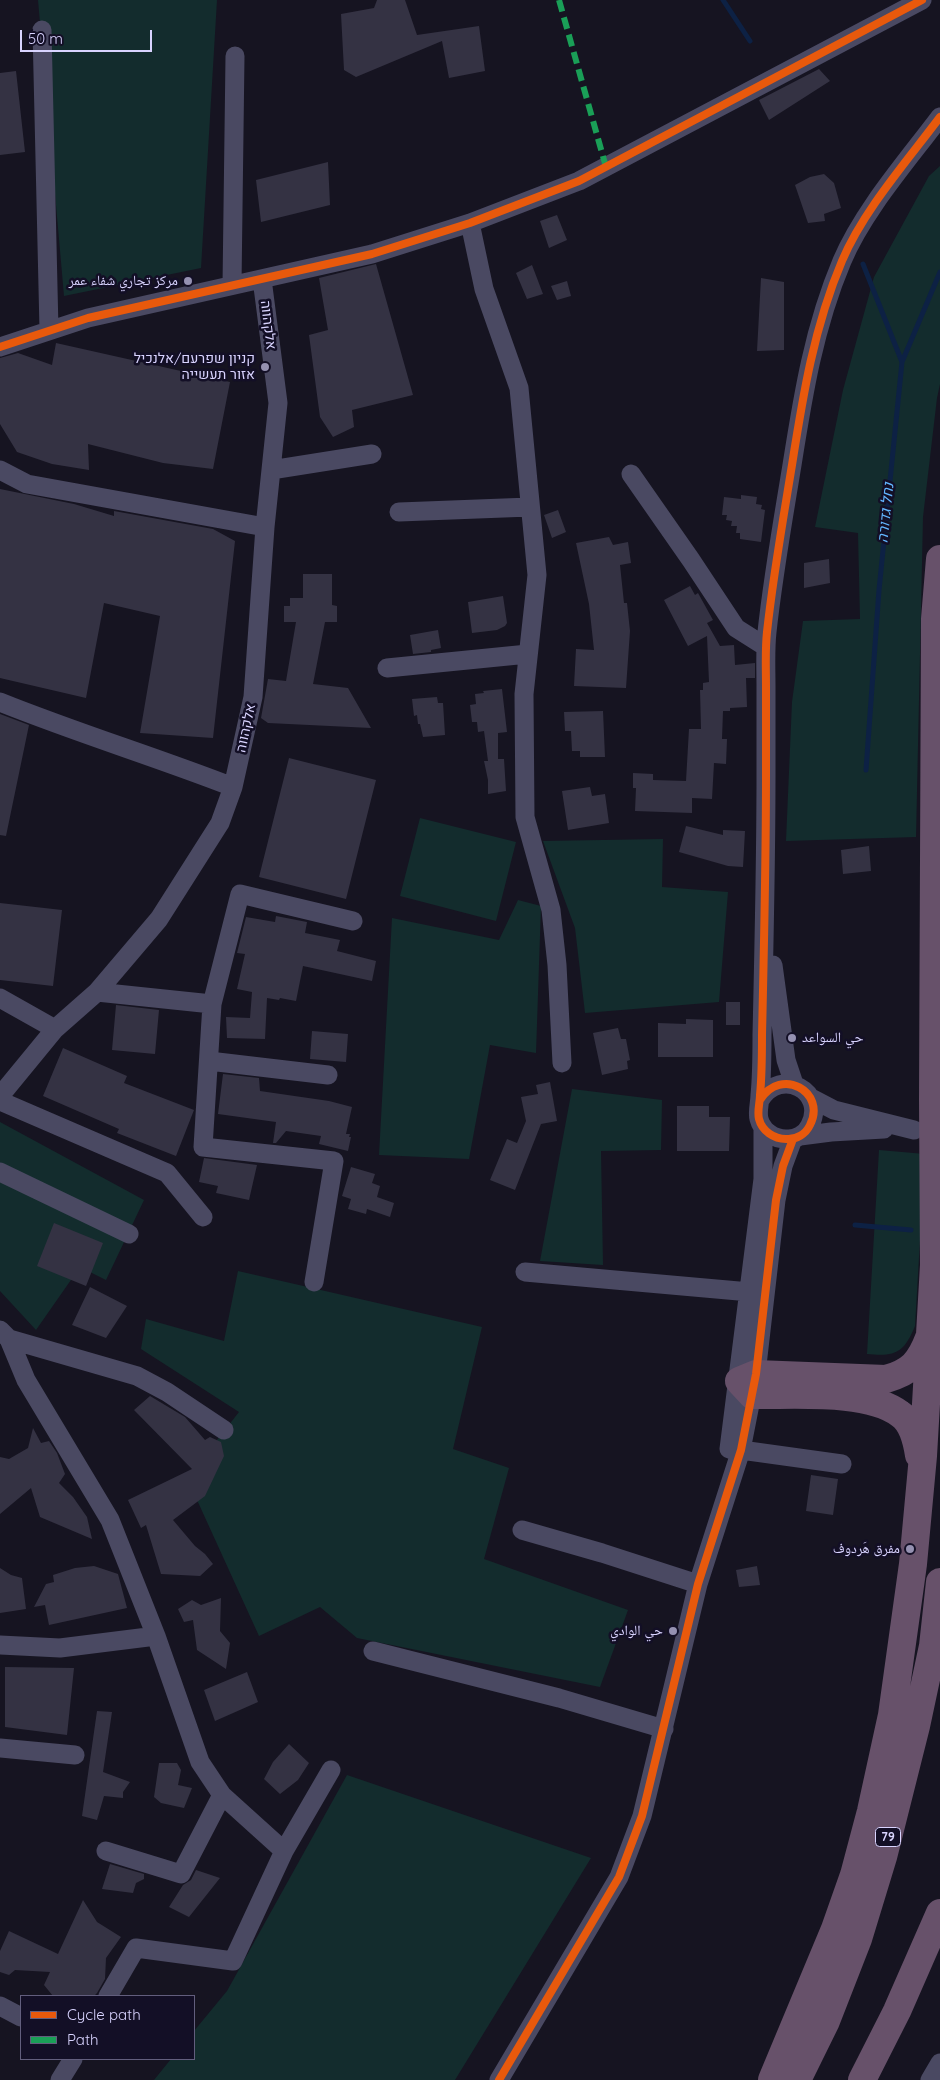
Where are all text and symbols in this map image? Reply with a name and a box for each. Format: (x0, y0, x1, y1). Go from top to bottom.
scale bar (22, 20, 155, 52)
text: 50 m (28, 29, 63, 48)
place label: مركز تجاري شفاء عمر (69, 273, 178, 289)
marker: مركز تجاري شفاء عمر (182, 275, 194, 287)
street label: אלקהווה (257, 299, 279, 351)
place label: קניון שפרעם/אלנכיל אזור תעשייה (134, 351, 255, 384)
marker: קניון שפרעם/אלנכיל אזור תעשייה (259, 361, 271, 373)
water label: נחל גדורה (874, 482, 898, 544)
street label: אלקהווה (233, 702, 259, 754)
place label: حي السواعد (802, 1030, 864, 1046)
marker: حي السواعد (786, 1032, 798, 1044)
place label: مفرق هَردوف (833, 1541, 900, 1557)
marker: مفرق هَردوف (904, 1543, 916, 1555)
place label: حي الوادي (610, 1623, 663, 1639)
marker: حي الوادي (667, 1625, 679, 1637)
road number: 79 (876, 1828, 900, 1846)
legend (20, 1995, 195, 2060)
text: Cycle path (67, 2005, 141, 2024)
text: Path (67, 2030, 99, 2049)

